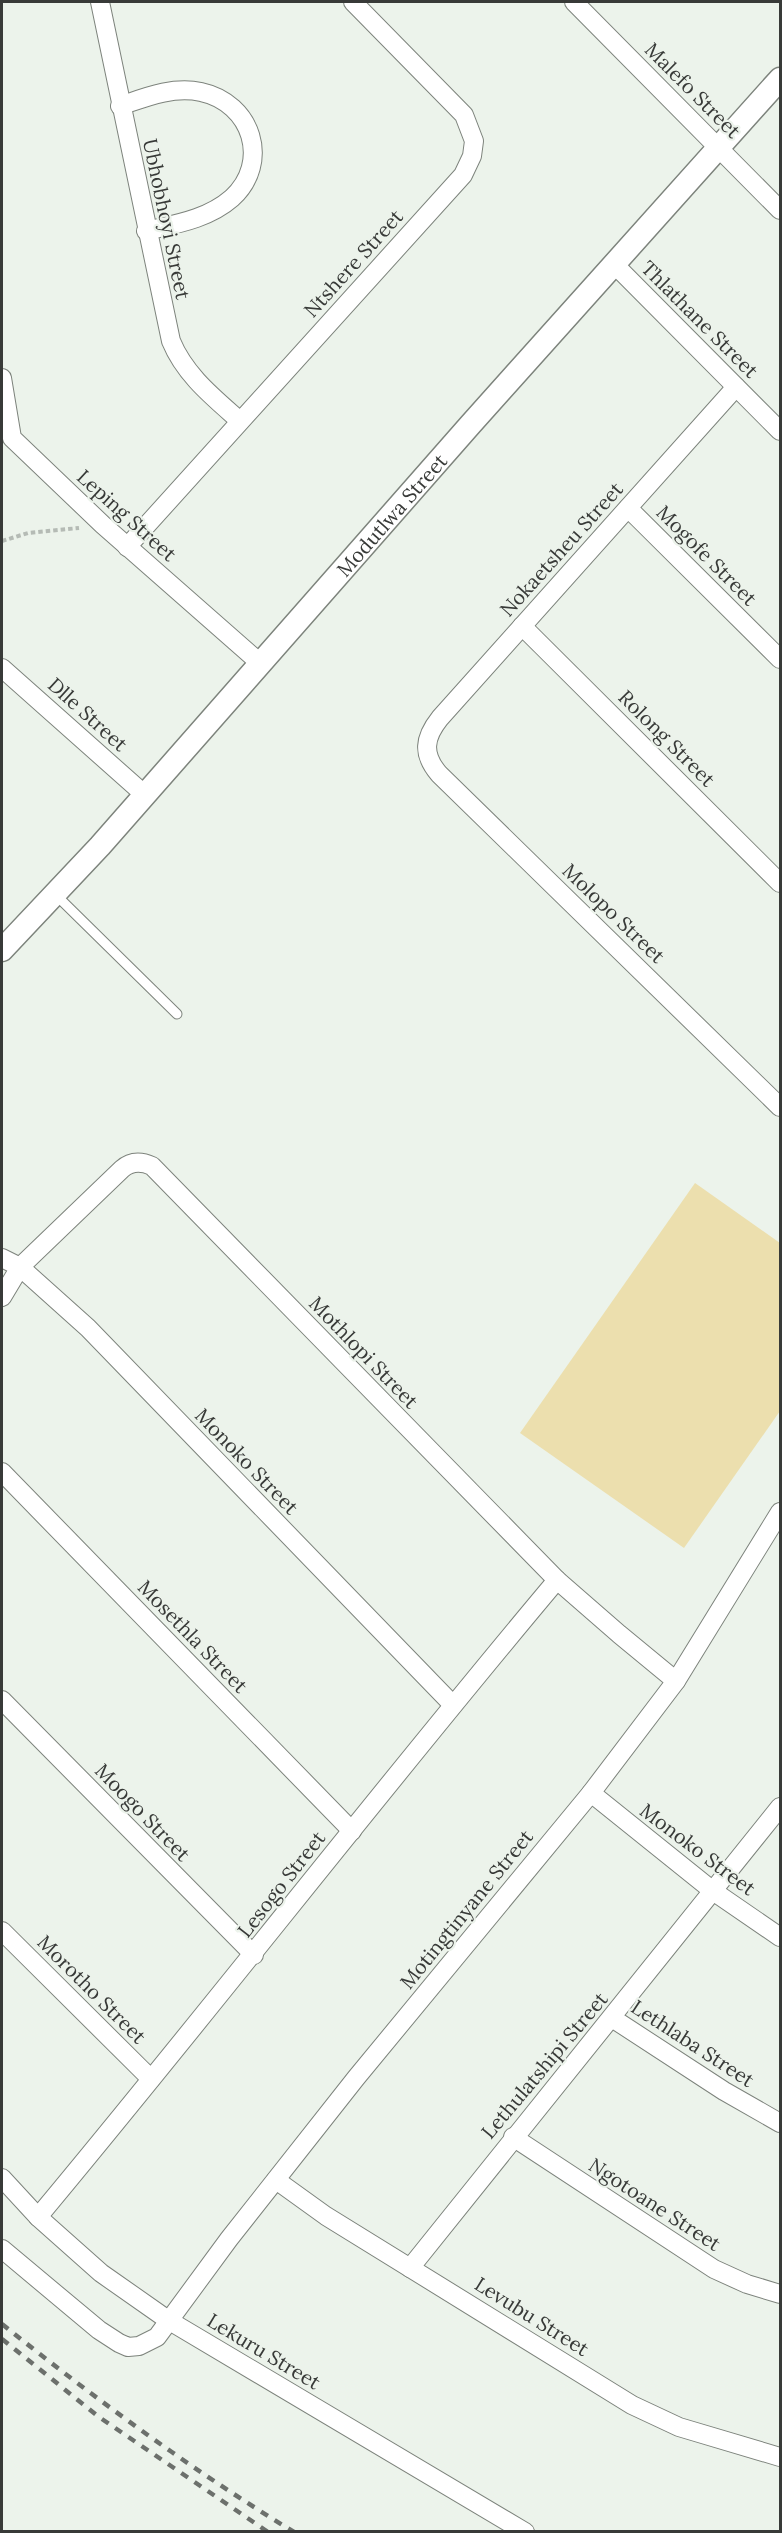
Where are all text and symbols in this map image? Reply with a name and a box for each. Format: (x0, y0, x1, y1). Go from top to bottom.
street label: Malefo Street (640, 37, 746, 143)
street label: Ubhobhoyi Street (138, 136, 196, 302)
street label: Ntshere Street (298, 204, 408, 322)
street label: Thlathane Street (636, 255, 764, 383)
street label: Modutlwa Street (331, 448, 452, 581)
street label: Leping Street (72, 464, 182, 566)
street label: Nokaetsheu Street (494, 476, 628, 621)
street label: Mogofe Street (652, 500, 763, 611)
street label: Dlle Street (43, 672, 133, 756)
street label: Rolong Street (613, 684, 721, 792)
street label: Molopo Street (558, 858, 671, 968)
street label: Mothlopi Street (304, 1291, 424, 1413)
street label: Monoko Street (190, 1403, 304, 1520)
street label: Mosethla Street (133, 1574, 253, 1698)
street label: Moogo Street (90, 1758, 196, 1866)
street label: Monoko Street (635, 1797, 761, 1901)
street label: Motingtinyane Street (394, 1824, 538, 1994)
street label: Lesogo Street (232, 1826, 330, 1942)
street label: Morotho Street (32, 1929, 152, 2049)
street label: Lethulatshipi Street (475, 1986, 613, 2143)
street label: Lethlaba Street (627, 1994, 759, 2092)
street label: Ngotoane Street (584, 2152, 726, 2256)
street label: Levubu Street (470, 2271, 594, 2361)
street label: Lekuru Street (203, 2307, 325, 2395)

